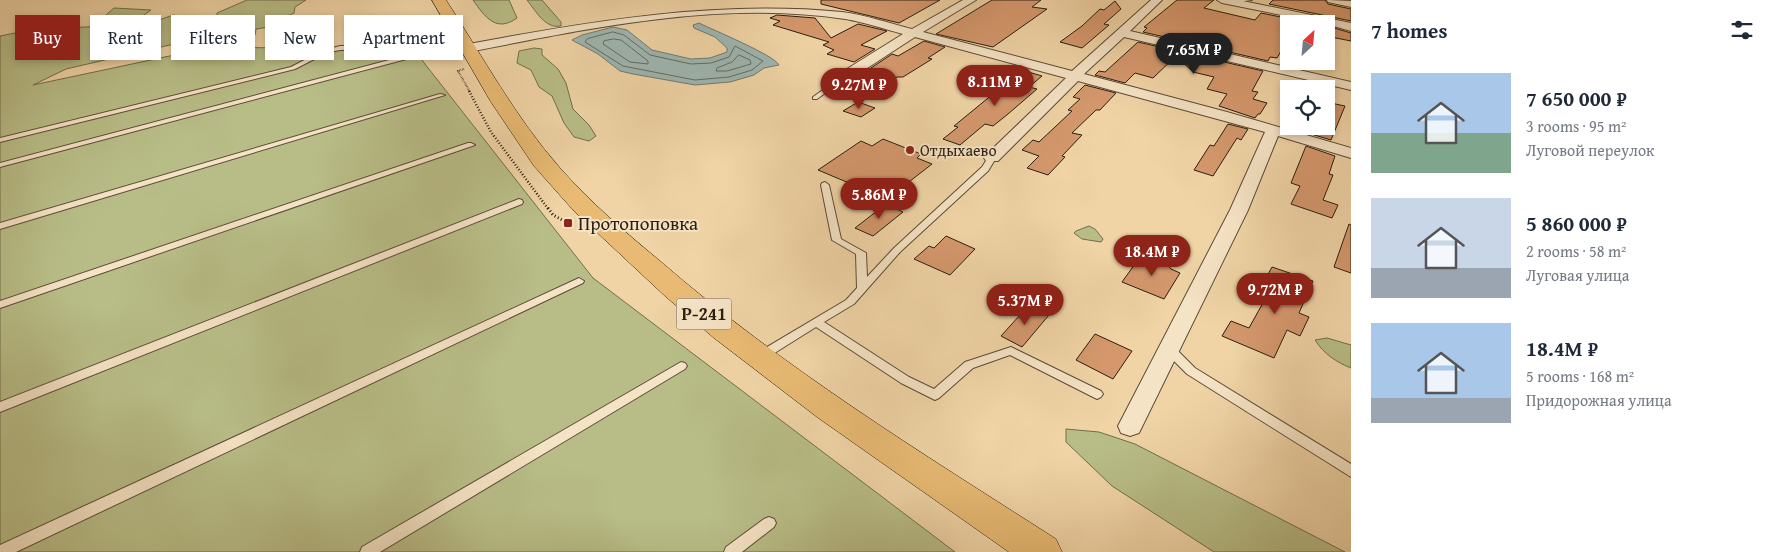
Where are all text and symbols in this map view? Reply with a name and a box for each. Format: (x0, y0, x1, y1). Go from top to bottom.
chip: Buy (15, 15, 80, 60)
chip: Rent (90, 15, 161, 60)
chip: Filters (171, 15, 255, 60)
chip: New (265, 15, 334, 60)
chip: Apartment (344, 15, 463, 60)
north arrow (1280, 15, 1335, 70)
map controls (1280, 15, 1335, 135)
text: 7 homes (1371, 15, 1447, 46)
icon: filters (1728, 16, 1756, 44)
pin: 7.65M ₽ (1148, 32, 1240, 75)
text: 7.65M ₽ (1167, 37, 1221, 61)
pin: 8.11M ₽ (949, 64, 1041, 107)
pin: 9.27M ₽ (813, 68, 905, 110)
text: 8.11M ₽ (968, 69, 1022, 93)
text: 9.27M ₽ (832, 72, 886, 96)
button: locate (1280, 80, 1335, 135)
text: 7 650 000 ₽ (1526, 83, 1627, 114)
icon: home (1411, 93, 1471, 153)
text: 3 rooms · 95 m² (1526, 114, 1626, 138)
place label: Отдыхаево (920, 138, 997, 162)
text: Луговой переулок (1526, 138, 1654, 162)
marker: Отдыхаево (904, 144, 916, 156)
pin: 5.86M ₽ (833, 178, 925, 220)
text: 5.86M ₽ (852, 182, 906, 206)
text: 5 860 000 ₽ (1526, 208, 1627, 239)
place label: Протопоповка (578, 209, 698, 237)
marker: Протопоповка (562, 217, 574, 229)
icon: home (1411, 218, 1471, 278)
pin: 18.4M ₽ (1106, 234, 1198, 277)
text: 18.4M ₽ (1125, 239, 1179, 263)
text: 2 rooms · 58 m² (1526, 239, 1626, 263)
text: Луговая улица (1526, 263, 1629, 287)
pin: 9.72M ₽ (1229, 272, 1321, 315)
text: 9.72M ₽ (1248, 277, 1302, 301)
pin: 5.37M ₽ (979, 284, 1071, 326)
text: 5.37M ₽ (998, 288, 1052, 312)
road number: Р-241 (676, 298, 732, 329)
text: 18.4M ₽ (1526, 333, 1598, 364)
icon: home (1411, 343, 1471, 403)
text: 5 rooms · 168 m² (1526, 364, 1634, 388)
text: Придорожная улица (1526, 388, 1672, 412)

